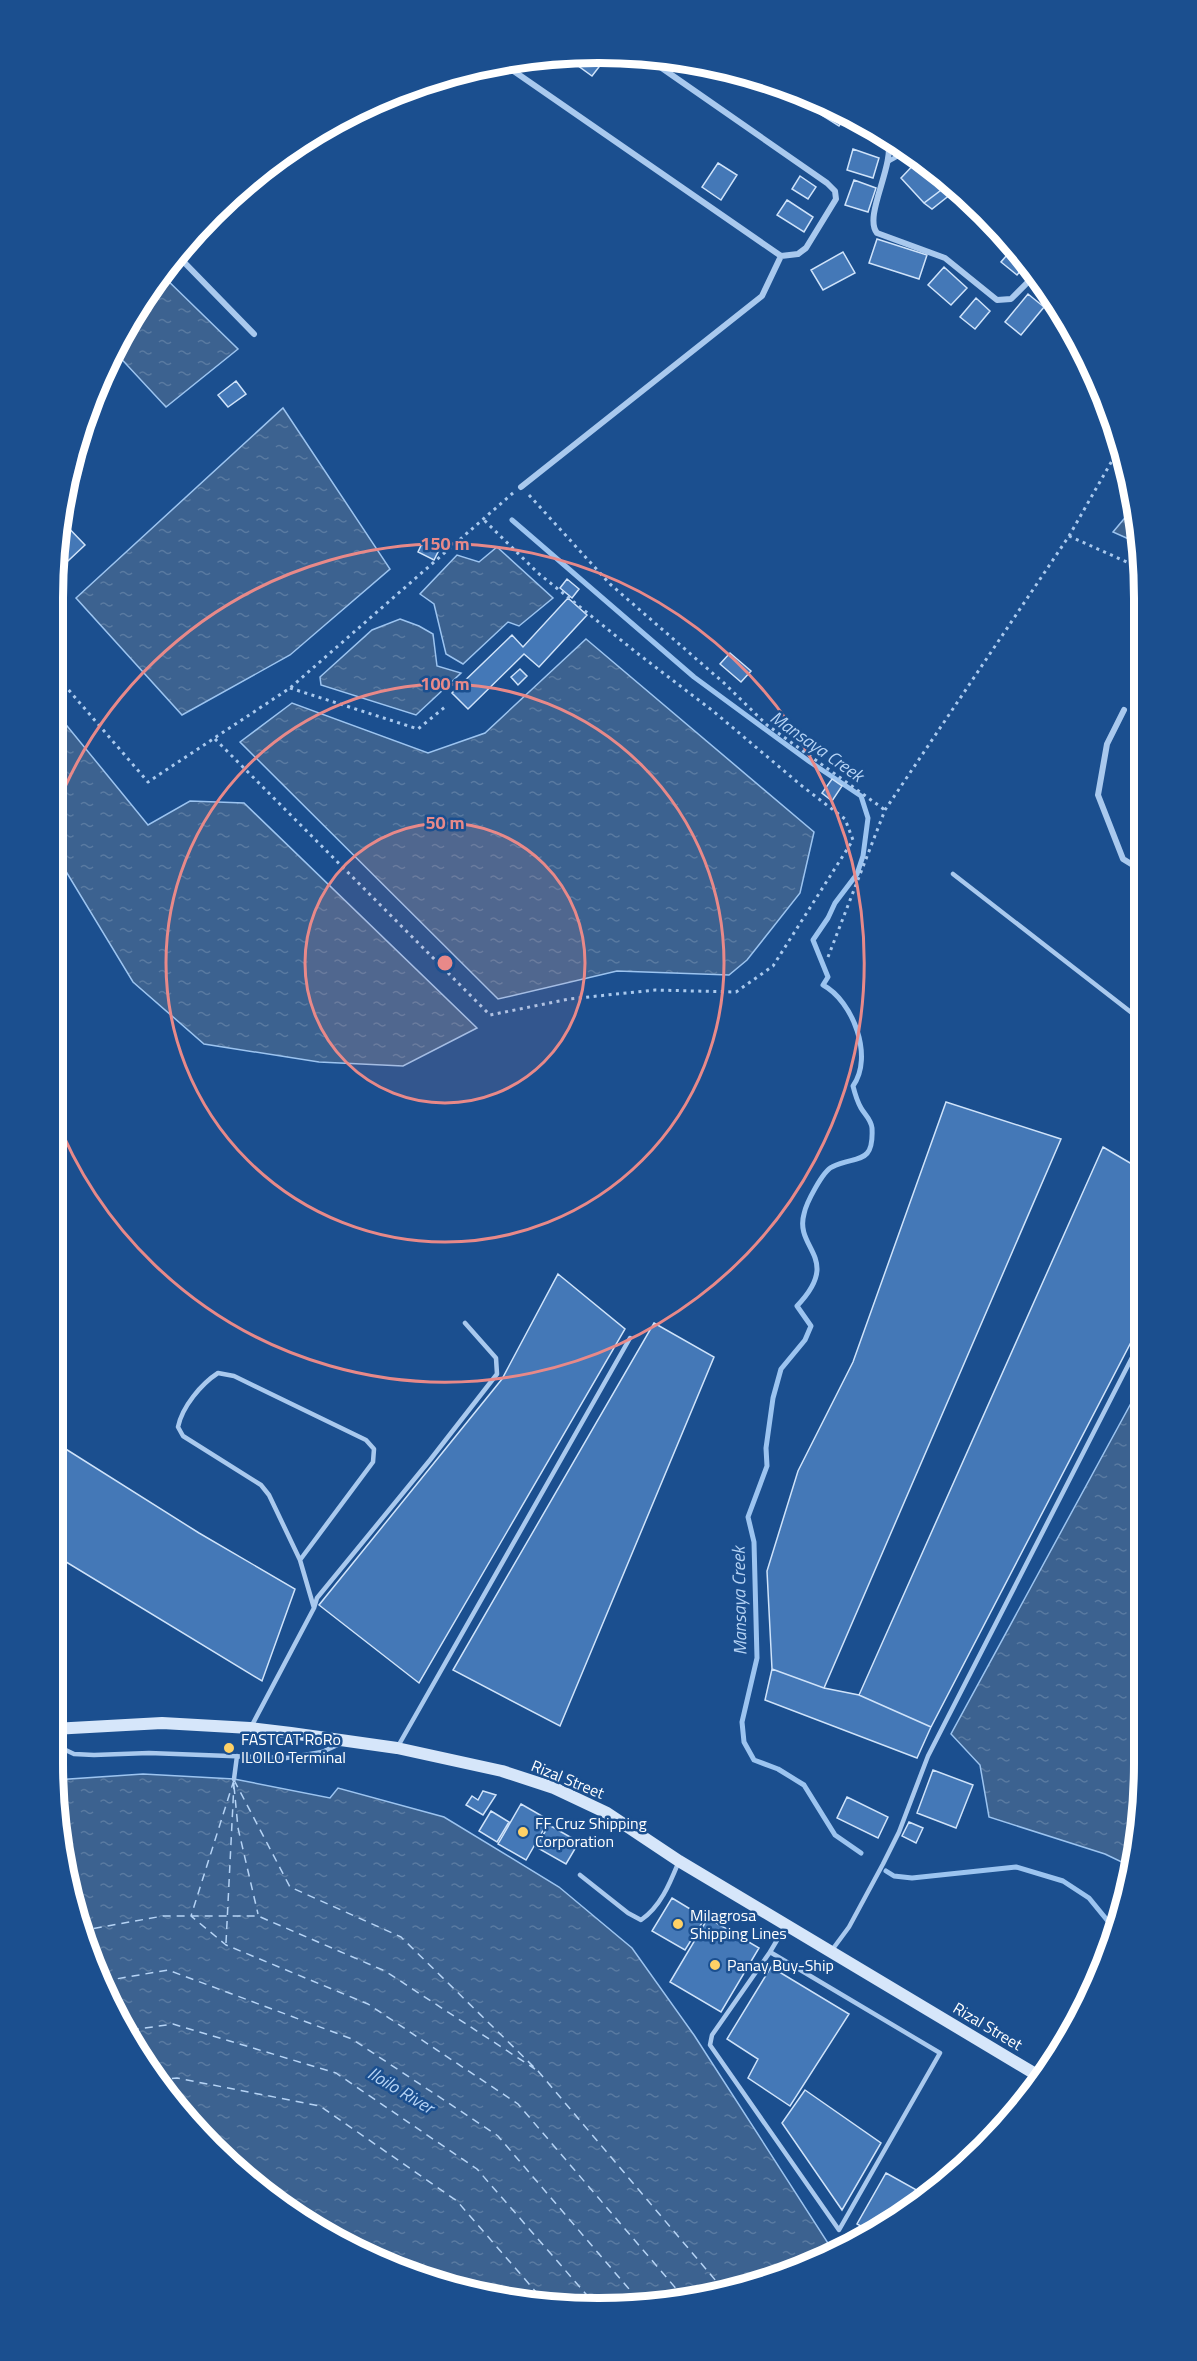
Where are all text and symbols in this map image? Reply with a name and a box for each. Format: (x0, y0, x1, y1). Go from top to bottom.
text: 150 m (420, 530, 470, 557)
text: 100 m (420, 670, 470, 697)
water label: Mansaya Creek (765, 704, 871, 789)
text: 50 m (425, 809, 465, 836)
centre of rings (435, 953, 455, 973)
water label: Mansaya Creek (725, 1544, 753, 1656)
place label: FASTCAT RoRo ILOILO Terminal (241, 1727, 346, 1769)
marker: FASTCAT RoRo ILOILO Terminal (222, 1741, 236, 1755)
street label: Rizal Street (528, 1753, 609, 1805)
place label: FF Cruz Shipping Corporation (535, 1811, 647, 1853)
marker: FF Cruz Shipping Corporation (516, 1825, 530, 1839)
place label: Milagrosa Shipping Lines (690, 1903, 787, 1945)
marker: Milagrosa Shipping Lines (671, 1917, 685, 1931)
place label: Panay Buy-Ship (727, 1953, 834, 1977)
marker: Panay Buy-Ship (708, 1958, 722, 1972)
street label: Rizal Street (949, 1996, 1028, 2056)
water label: Iloilo River (363, 2060, 441, 2122)

